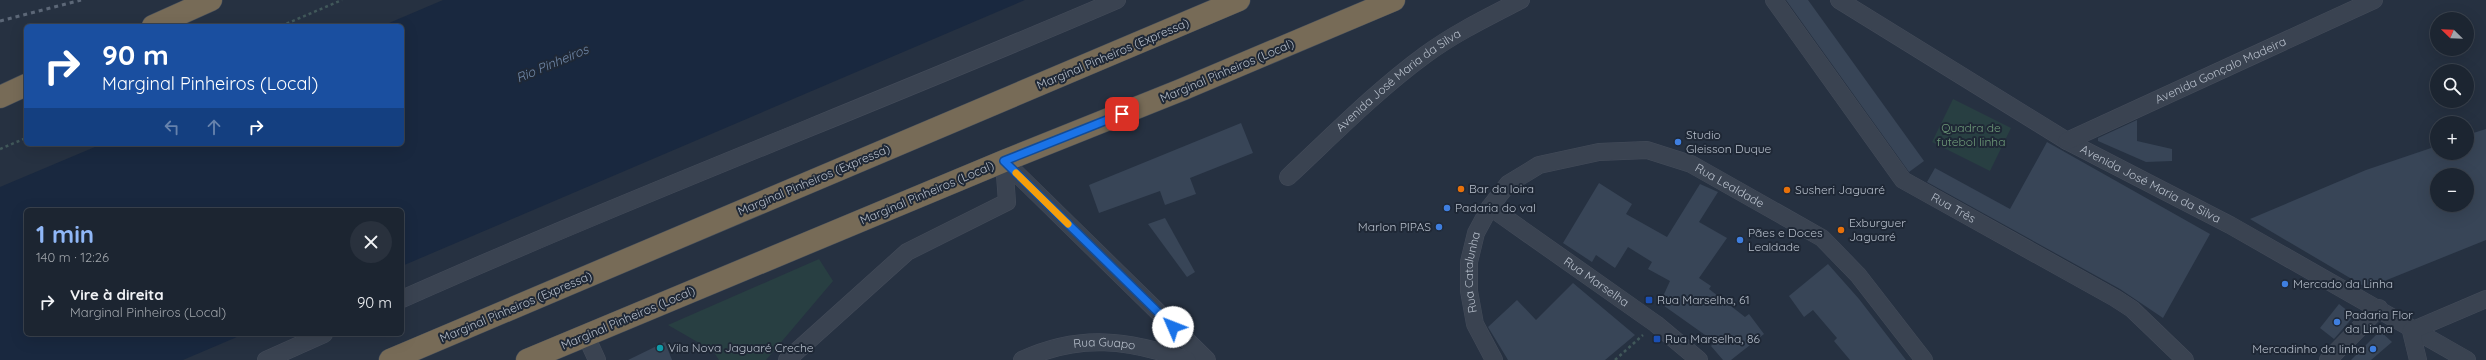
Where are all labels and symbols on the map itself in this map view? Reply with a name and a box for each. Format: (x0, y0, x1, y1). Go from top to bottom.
north arrow (2430, 12, 2474, 56)
street label: Marginal Pinheiros (Expressa) (1034, 15, 1191, 92)
street label: Avenida José Maria da Silva (1333, 26, 1463, 135)
street label: Avenida Gonçalo Madeira (2152, 33, 2288, 107)
street label: Marginal Pinheiros (Local) (1158, 35, 1296, 106)
water label: Rio Pinheiros (513, 40, 591, 85)
pin (1105, 97, 1139, 131)
park label: Quadra de futebol linha (1937, 120, 2005, 149)
place label: Studio Gleisson Duque (1686, 127, 1772, 156)
marker: Studio Gleisson Duque (1673, 137, 1683, 147)
street label: Marginal Pinheiros (Expressa) (735, 141, 892, 218)
street label: Avenida José Maria da Silva (2078, 141, 2223, 226)
street label: Marginal Pinheiros (Local) (858, 157, 996, 228)
street label: Rua Lealdade (1693, 160, 1767, 211)
place label: Bar da loira (1469, 181, 1534, 196)
place label: Susheri Jaguaré (1795, 182, 1885, 197)
marker: Bar da loira (1456, 184, 1466, 194)
marker: Susheri Jaguaré (1782, 185, 1792, 195)
street label: Rua Três (1929, 189, 1979, 226)
place label: Padaria do val (1455, 200, 1536, 215)
marker: Padaria do val (1442, 203, 1452, 213)
place label: Exburguer Jaguaré (1849, 215, 1906, 244)
place label: Marlon PIPAS (1358, 219, 1431, 234)
marker: Marlon PIPAS (1434, 222, 1444, 232)
place label: Pães e Doces Lealdade (1748, 225, 1823, 254)
marker: Exburguer Jaguaré (1836, 225, 1846, 235)
street label: Rua Catalunha (1461, 230, 1483, 315)
marker: Pães e Doces Lealdade (1735, 235, 1745, 245)
street label: Rua Marselha (1561, 253, 1632, 310)
street label: Marginal Pinheiros (Expressa) (437, 268, 594, 345)
place label: Mercado da Linha (2293, 276, 2393, 291)
marker: Mercado da Linha (2280, 279, 2290, 289)
street label: Marginal Pinheiros (Local) (559, 282, 697, 353)
place label: Rua Marselha, 61 (1657, 292, 1750, 307)
marker: Rua Marselha, 61 (1644, 295, 1654, 305)
position arrow (1152, 306, 1194, 348)
place label: Padaria Flor da Linha (2345, 307, 2413, 336)
marker: Padaria Flor da Linha (2332, 317, 2342, 327)
place label: Rua Marselha, 86 (1665, 331, 1760, 346)
street label: Rua Guapo (1072, 334, 1137, 353)
marker: Rua Marselha, 86 (1652, 334, 1662, 344)
place label: Vila Nova Jaguaré Creche (668, 340, 814, 355)
place label: Mercadinho da linha (2252, 341, 2365, 356)
marker: Vila Nova Jaguaré Creche (655, 343, 665, 353)
marker: Mercadinho da linha (2368, 344, 2378, 354)

